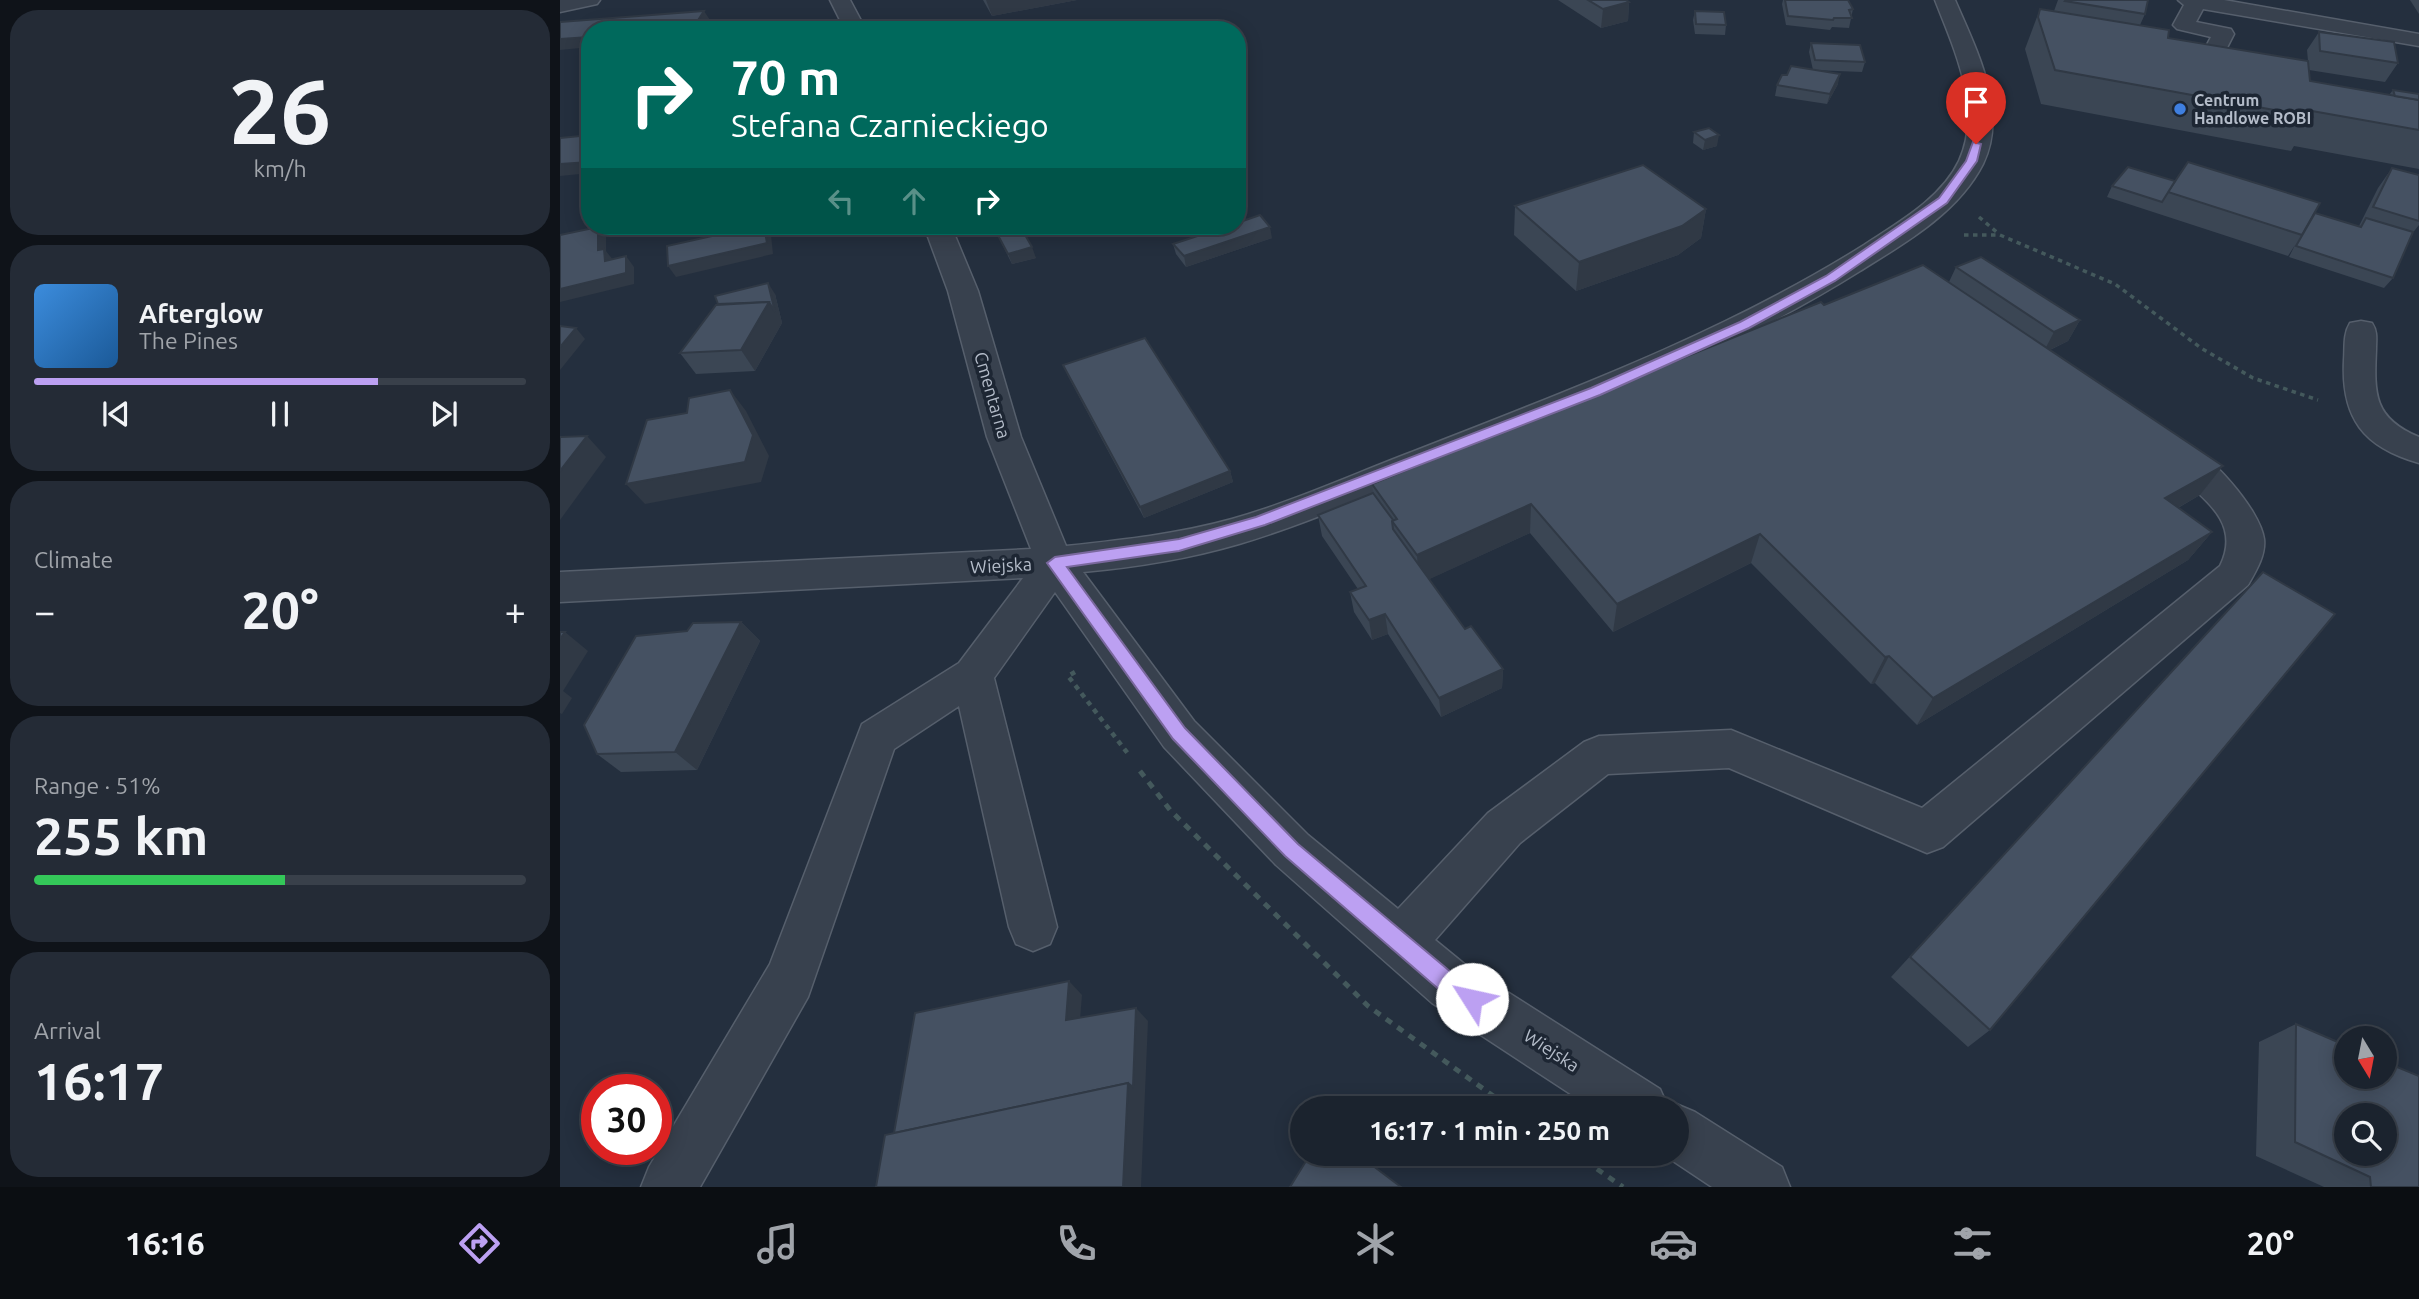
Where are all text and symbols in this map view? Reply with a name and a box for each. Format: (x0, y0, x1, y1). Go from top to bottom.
icon: right (616, 49, 707, 140)
text: 70 m (731, 49, 840, 104)
text: 26 (229, 59, 331, 161)
pin (1946, 72, 2006, 144)
icon: arrive (1957, 83, 1995, 121)
place label: Centrum Handlowe ROBI (2194, 91, 2311, 127)
marker: Centrum Handlowe ROBI (2172, 101, 2188, 117)
text: Stefana Czarnieckiego (731, 107, 1049, 143)
text: km/h (253, 156, 307, 181)
icon: left (822, 182, 860, 220)
icon: ahead (895, 182, 933, 220)
icon: right (968, 182, 1006, 220)
text: Afterglow (139, 299, 263, 328)
text: The Pines (139, 328, 238, 353)
street label: Cmentarna (971, 349, 1015, 441)
icon: previous (97, 395, 135, 433)
icon: pause (261, 395, 299, 433)
icon: next (425, 395, 463, 433)
text: Climate (34, 547, 113, 572)
street label: Wiejska (970, 553, 1032, 577)
text: 20° (241, 581, 319, 639)
text: − (34, 590, 55, 632)
text: + (505, 590, 526, 632)
text: Range · 51% (34, 773, 161, 798)
text: 255 km (34, 807, 208, 865)
position arrow (1435, 962, 1509, 1036)
text: Arrival (34, 1018, 101, 1043)
street label: Wiejska (1521, 1025, 1583, 1075)
north arrow (2334, 1026, 2398, 1088)
map controls (2334, 1026, 2397, 1166)
text: 16:17 (34, 1052, 164, 1110)
speed limit sign: 30 (581, 1074, 672, 1165)
button: search (2334, 1103, 2397, 1166)
text: 16:17 · 1 min · 250 m (1369, 1116, 1610, 1145)
icon: directions (455, 1219, 504, 1268)
icon: music (753, 1219, 802, 1268)
icon: phone (1052, 1219, 1101, 1268)
icon: climate (1351, 1219, 1400, 1268)
icon: car (1649, 1219, 1698, 1268)
icon: filters (1948, 1219, 1997, 1268)
text: 16:16 (125, 1225, 205, 1261)
text: 20° (2247, 1225, 2294, 1261)

